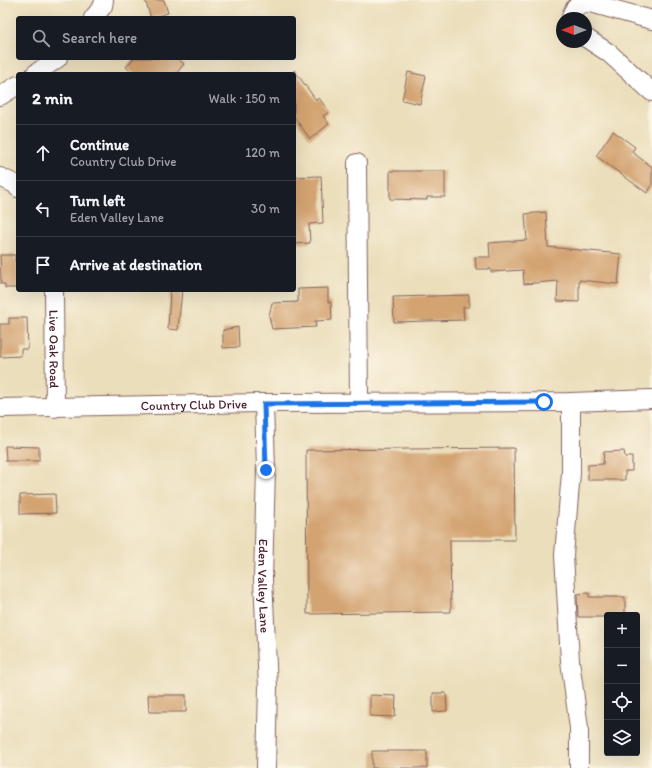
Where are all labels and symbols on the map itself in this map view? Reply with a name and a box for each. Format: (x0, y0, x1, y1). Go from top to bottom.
north arrow (556, 12, 592, 48)
street label: Live Oak Road (47, 310, 62, 388)
route start (535, 393, 553, 411)
street label: Country Club Drive (141, 396, 247, 413)
route end (257, 461, 275, 479)
street label: Eden Valley Lane (255, 539, 273, 633)

